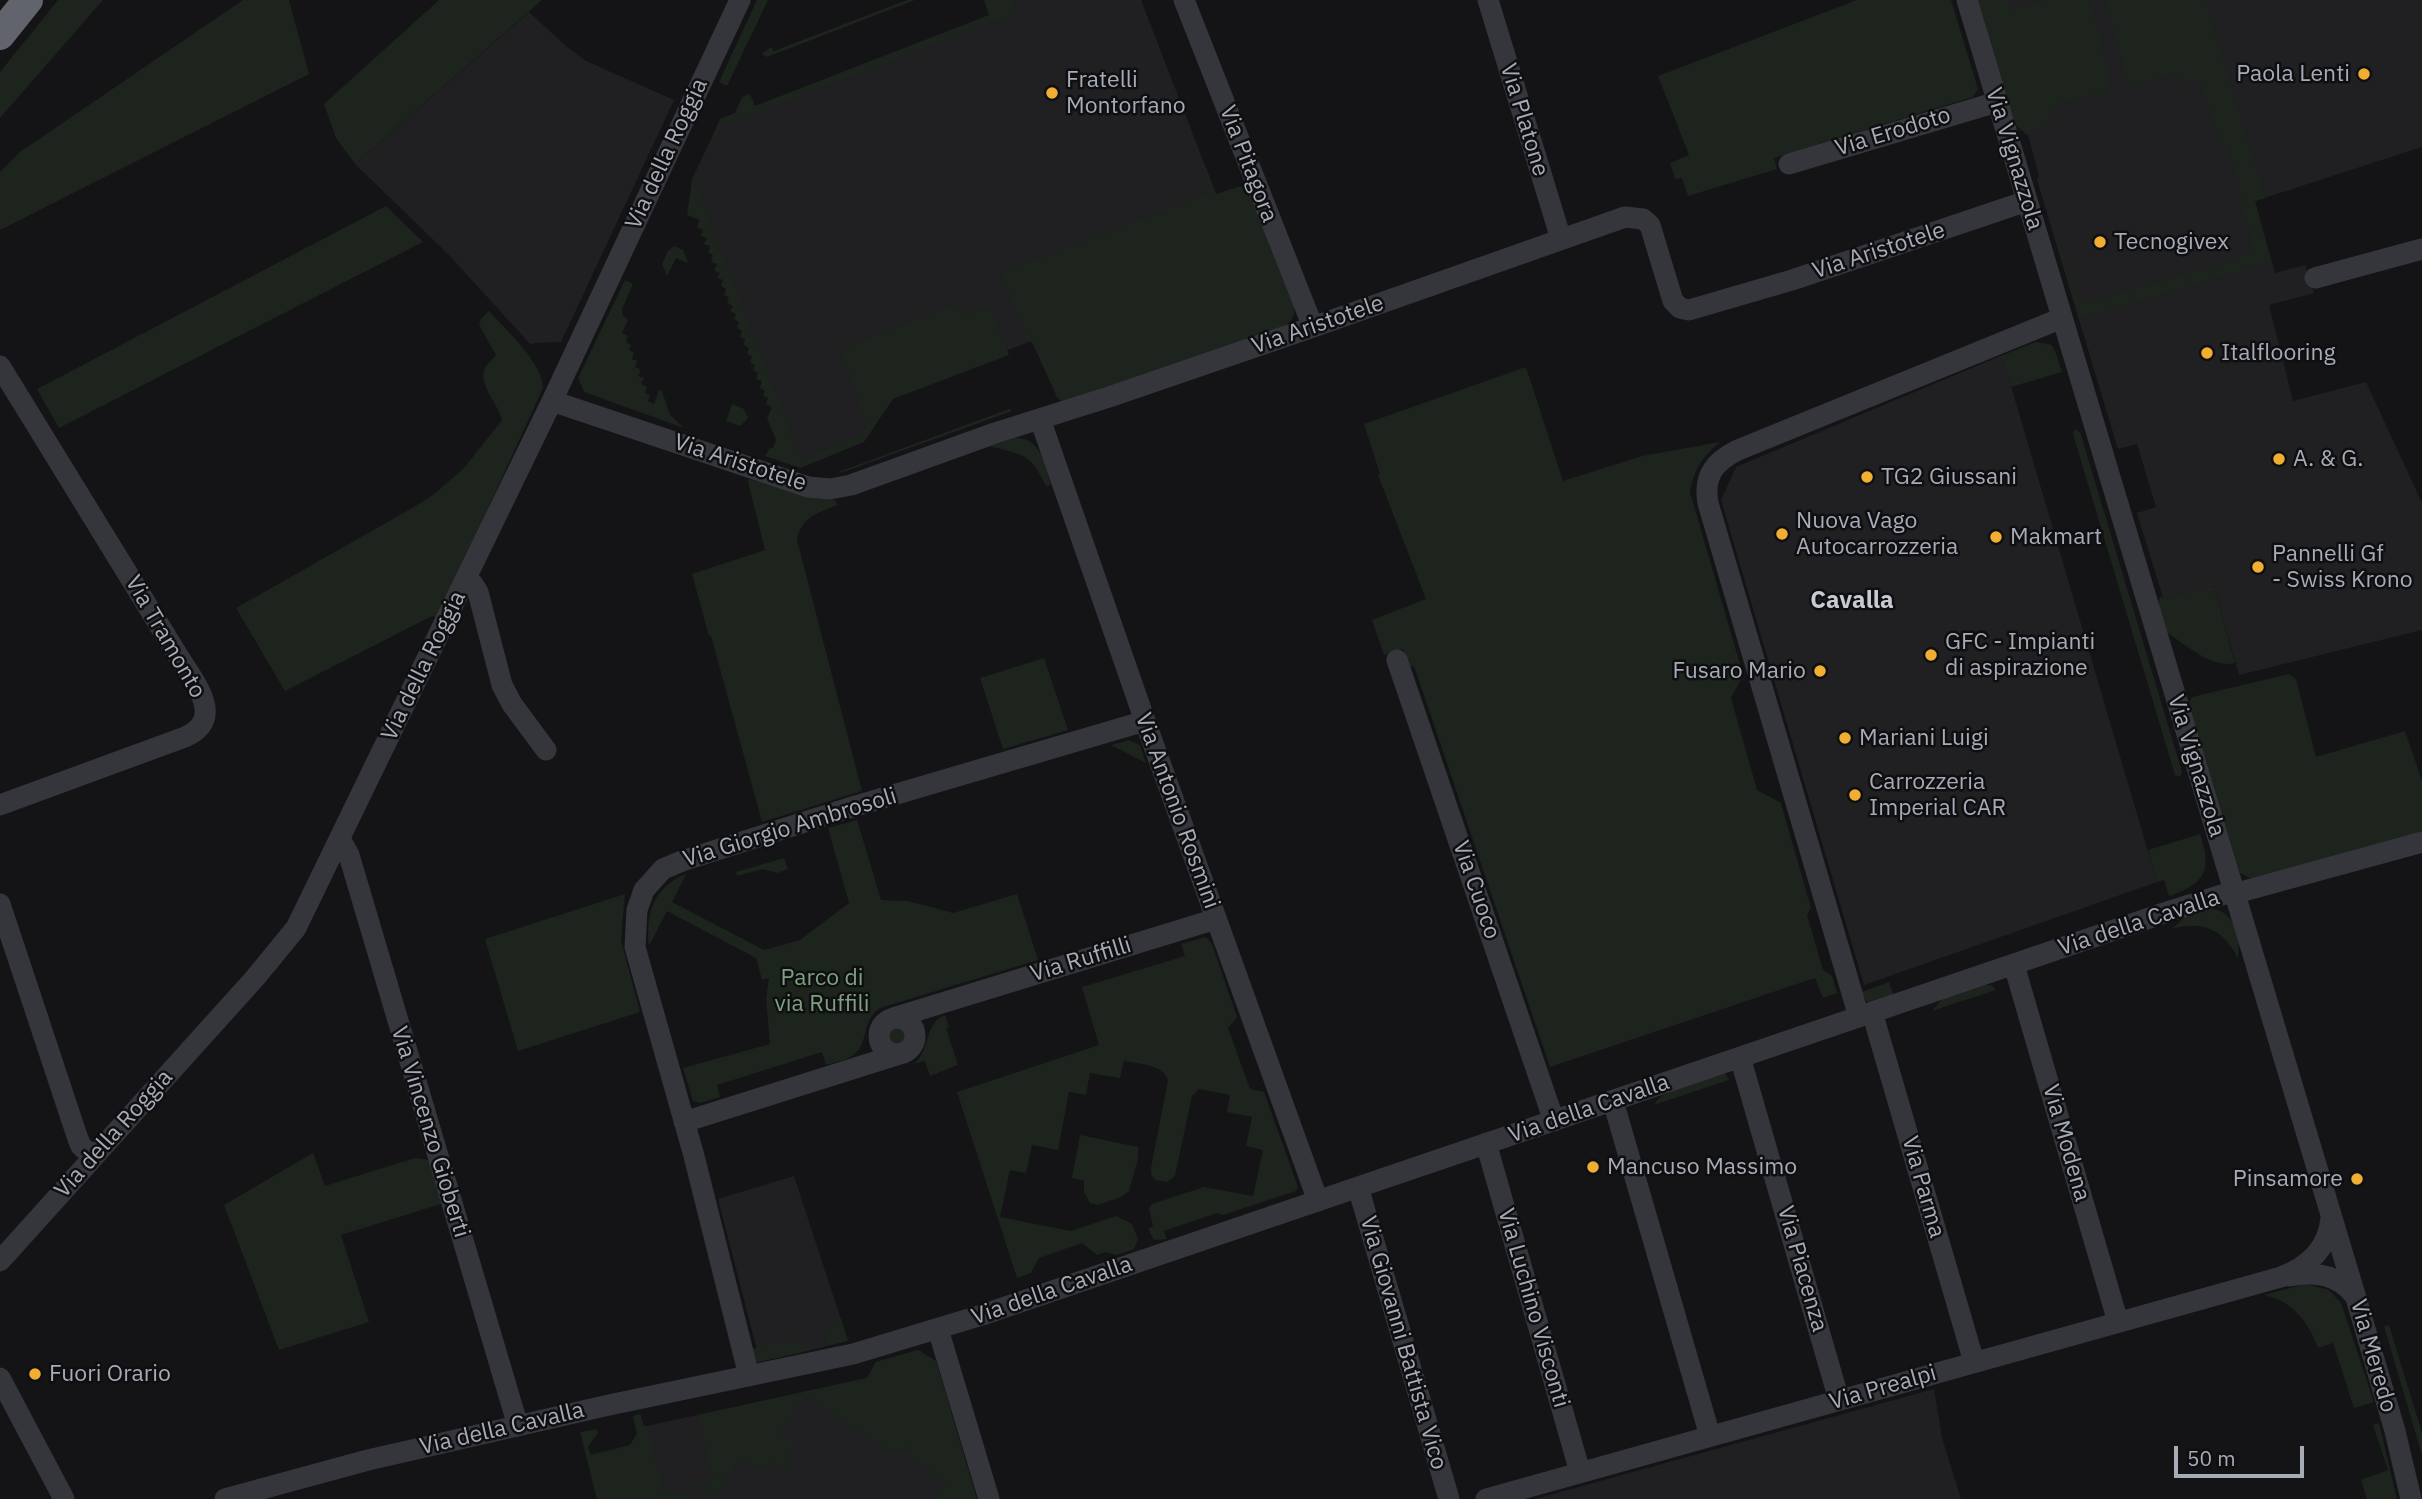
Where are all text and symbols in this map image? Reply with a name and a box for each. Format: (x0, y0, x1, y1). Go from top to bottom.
street label: Via Platone (1494, 60, 1554, 180)
place label: Paola Lenti (2236, 60, 2350, 88)
place label: Fratelli Montorfano (1066, 66, 1186, 120)
marker: Paola Lenti (2356, 66, 2372, 82)
street label: Via della Roggia (620, 74, 714, 234)
marker: Fratelli Montorfano (1044, 85, 1060, 101)
street label: Via Vignazzola (1979, 85, 2049, 233)
street label: Via Erodoto (1832, 101, 1954, 163)
street label: Via Pitagora (1213, 102, 1283, 226)
street label: Via Aristotele (1809, 217, 1949, 285)
place label: Tecnogivex (2114, 228, 2229, 256)
marker: Tecnogivex (2092, 234, 2108, 250)
street label: Via Aristotele (1248, 290, 1388, 360)
place label: Italflooring (2221, 339, 2336, 367)
marker: Italflooring (2199, 345, 2215, 361)
street label: Via Aristotele (670, 429, 810, 497)
place label: A. & G. (2293, 445, 2363, 473)
marker: A. & G. (2271, 451, 2287, 467)
place label: TG2 Giussani (1881, 463, 2017, 491)
marker: TG2 Giussani (1859, 469, 1875, 485)
place label: Nuova Vago Autocarrozzeria (1796, 507, 1958, 561)
place label: Makmart (2010, 523, 2102, 551)
marker: Nuova Vago Autocarrozzeria (1774, 526, 1790, 542)
marker: Makmart (1988, 529, 2004, 545)
place label: Pannelli Gf - Swiss Krono (2272, 540, 2413, 594)
marker: Pannelli Gf - Swiss Krono (2250, 559, 2266, 575)
street label: Via Tramonto (119, 571, 211, 703)
street label: Via della Roggia (376, 587, 472, 745)
district label: Cavalla (1810, 587, 1894, 615)
place label: GFC - Impianti di aspirazione (1945, 628, 2095, 682)
marker: GFC - Impianti di aspirazione (1923, 647, 1939, 663)
place label: Fusaro Mario (1673, 657, 1806, 685)
marker: Fusaro Mario (1812, 663, 1828, 679)
street label: Via Vignazzola (2161, 692, 2231, 840)
street label: Via Antonio Rosmini (1129, 709, 1225, 913)
place label: Mariani Luigi (1859, 724, 1989, 752)
marker: Mariani Luigi (1837, 730, 1853, 746)
place label: Carrozzeria Imperial CAR (1869, 768, 2006, 822)
street label: Via Giorgio Ambrosoli (680, 782, 900, 874)
marker: Carrozzeria Imperial CAR (1847, 787, 1863, 803)
street label: Via Cuoco (1446, 837, 1506, 943)
street label: Via della Cavalla (2055, 884, 2223, 962)
street label: Via Ruffilli (1027, 932, 1135, 988)
park label: Parco di via Ruffili (774, 964, 870, 1018)
street label: Via Vincenzo Gioberti (385, 1023, 475, 1241)
street label: Via della Roggia (49, 1064, 179, 1204)
street label: Via della Cavalla (1505, 1069, 1673, 1149)
street label: Via Modena (2036, 1081, 2096, 1205)
street label: Via Parma (1895, 1133, 1951, 1241)
place label: Mancuso Massimo (1607, 1153, 1797, 1181)
marker: Mancuso Massimo (1585, 1159, 1601, 1175)
place label: Pinsamore (2233, 1165, 2343, 1193)
marker: Pinsamore (2349, 1171, 2365, 1187)
street label: Via Piacenza (1771, 1203, 1833, 1335)
street label: Via Luchino Visconti (1491, 1205, 1575, 1411)
street label: Via Giovanni Battista Vico (1354, 1213, 1452, 1473)
street label: Via della Cavalla (968, 1251, 1136, 1331)
street label: Via Meredo (2344, 1296, 2402, 1416)
place label: Fuori Orario (49, 1360, 171, 1388)
street label: Via Prealpi (1826, 1360, 1940, 1416)
marker: Fuori Orario (27, 1366, 43, 1382)
street label: Via della Cavalla (417, 1397, 587, 1461)
scale bar (2177, 1432, 2306, 1476)
text: 50 m (2187, 1444, 2236, 1472)

